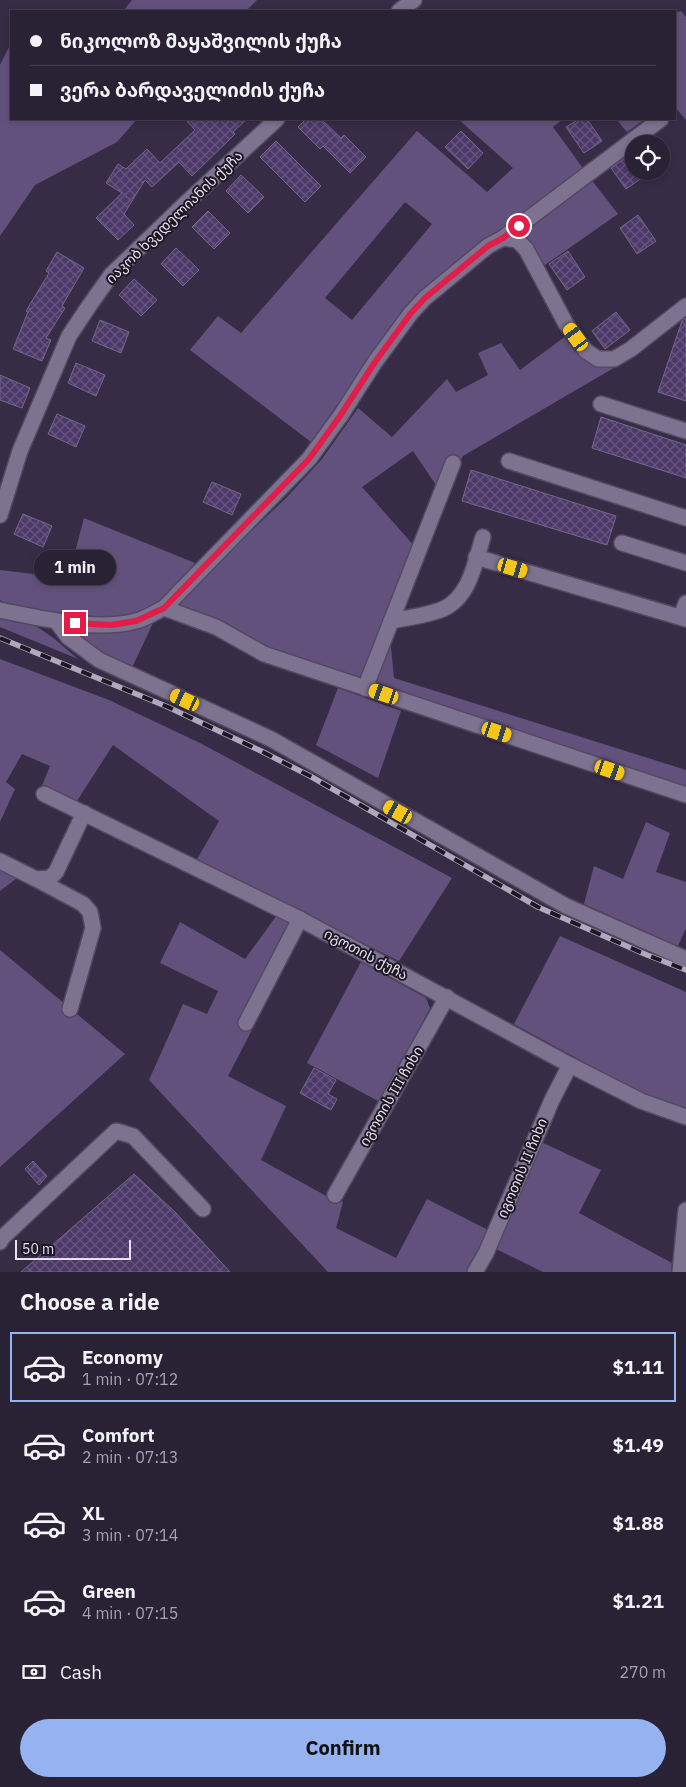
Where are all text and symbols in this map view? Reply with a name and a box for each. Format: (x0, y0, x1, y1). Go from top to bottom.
text: ნიკოლოზ მაყაშვილის ქუჩა (60, 29, 342, 53)
text: ვერა ბარდაველიძის ქუჩა (60, 78, 325, 102)
map controls (625, 135, 670, 180)
button: locate (625, 135, 670, 180)
street label: იაკობ ხვედელიანის ქუჩა (102, 147, 246, 287)
route start (508, 215, 530, 237)
car (561, 320, 590, 354)
callout: 1 min (34, 550, 116, 586)
text: 1 min (54, 557, 96, 577)
car (496, 557, 529, 579)
route end (64, 612, 86, 634)
car (367, 682, 400, 706)
car (168, 687, 201, 713)
car (480, 720, 513, 744)
car (593, 758, 626, 782)
car (381, 798, 414, 826)
street label: იგოთის ქუჩა (321, 924, 411, 984)
street label: იგოთის III ჩიხი (355, 1043, 427, 1149)
street label: იგოთის II ჩიხი (493, 1115, 551, 1221)
scale bar (15, 1237, 131, 1260)
text: 50 m (22, 1240, 54, 1258)
text: Choose a ride (20, 1287, 160, 1316)
icon: car (22, 1345, 67, 1390)
text: Economy (82, 1345, 163, 1369)
text: $1.11 (612, 1355, 664, 1379)
text: 1 min · 07:12 (82, 1369, 178, 1389)
icon: car (22, 1423, 67, 1468)
text: Comfort (82, 1423, 155, 1447)
text: $1.49 (612, 1433, 664, 1457)
text: 2 min · 07:13 (82, 1447, 178, 1467)
icon: car (22, 1501, 67, 1546)
text: XL (82, 1501, 105, 1525)
text: $1.88 (612, 1511, 664, 1535)
text: 3 min · 07:14 (82, 1525, 178, 1545)
icon: car (22, 1579, 67, 1624)
text: Green (82, 1579, 136, 1603)
text: $1.21 (612, 1589, 664, 1613)
text: 4 min · 07:15 (82, 1603, 178, 1623)
icon: cash (20, 1658, 48, 1686)
text: Cash (60, 1660, 102, 1684)
text: 270 m (619, 1662, 666, 1682)
button: Confirm (20, 1719, 666, 1777)

